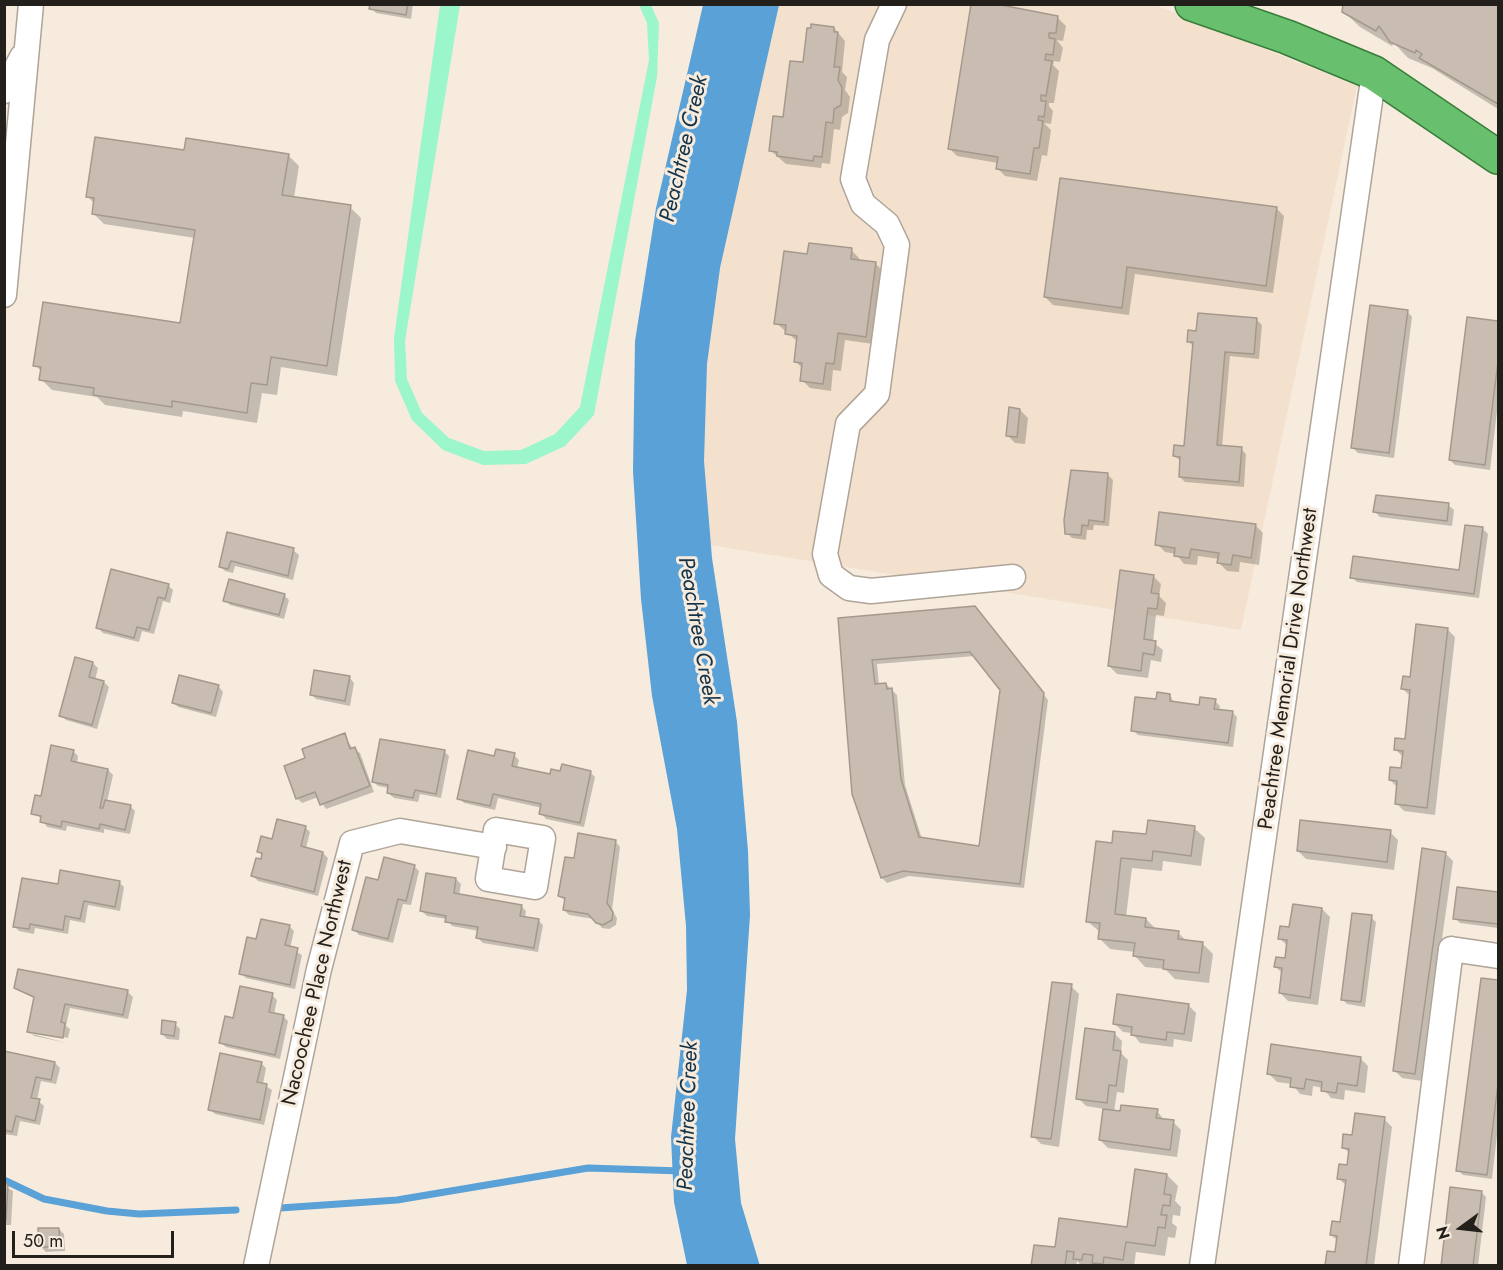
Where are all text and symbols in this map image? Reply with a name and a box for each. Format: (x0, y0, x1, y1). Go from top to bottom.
water label: Peachtree Creek (655, 73, 715, 225)
street label: Peachtree Memorial Drive Northwest (1254, 507, 1324, 831)
water label: Peachtree Creek (671, 555, 723, 707)
street label: Nacoochee Place Northwest (277, 858, 359, 1108)
water label: Peachtree Creek (673, 1041, 705, 1191)
north arrow (1431, 1198, 1491, 1258)
scale bar (15, 1219, 177, 1257)
text: N (1430, 1224, 1456, 1242)
text: 50 m (23, 1228, 63, 1254)

